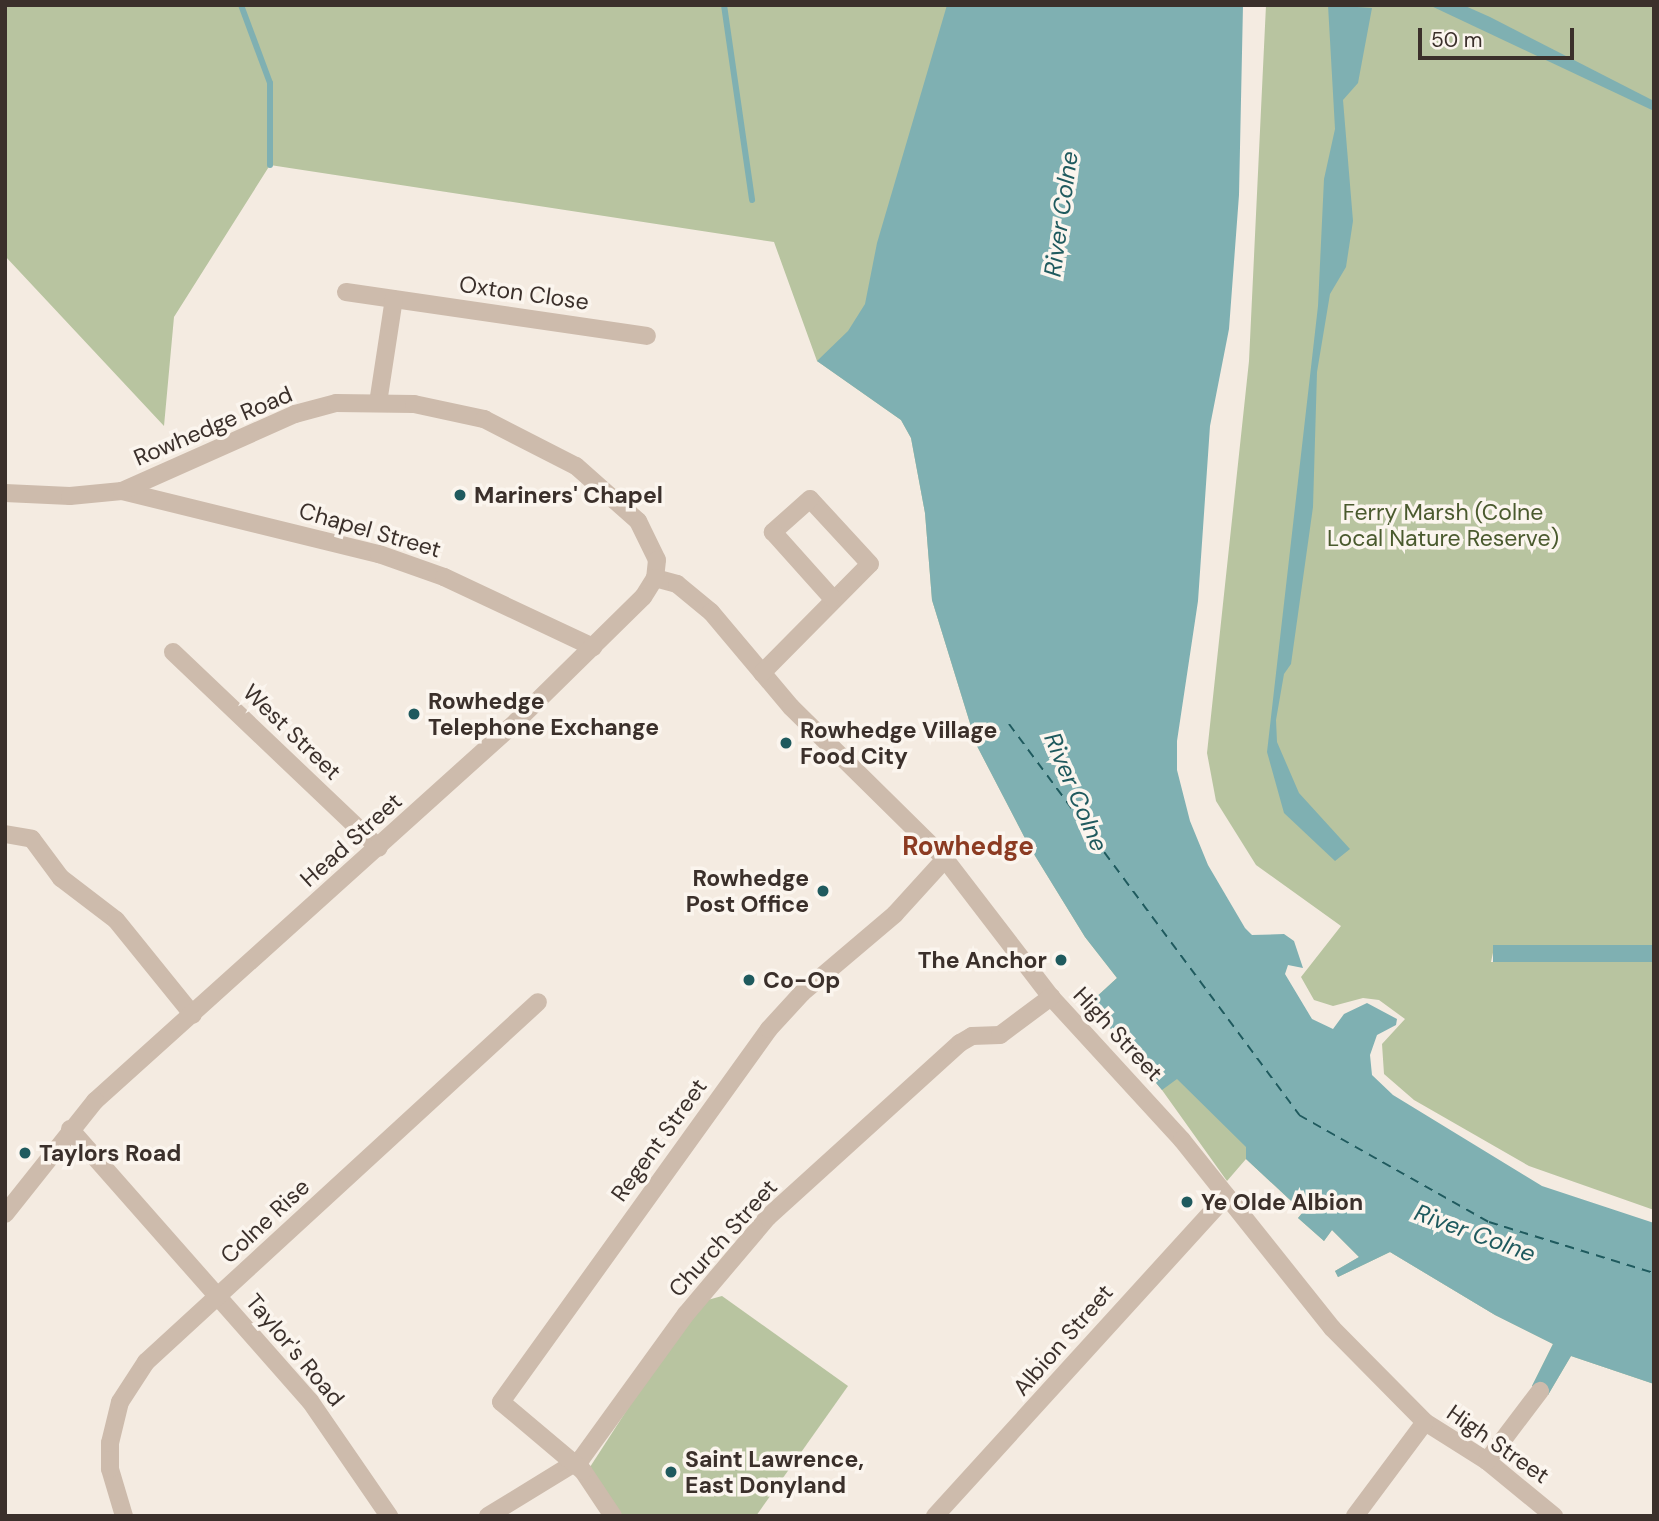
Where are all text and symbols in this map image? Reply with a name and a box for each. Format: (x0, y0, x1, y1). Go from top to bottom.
scale bar (1421, 14, 1577, 58)
text: 50 m (1431, 26, 1482, 54)
water label: River Colne (1038, 149, 1084, 279)
street label: Oxton Close (457, 270, 591, 316)
street label: Rowhedge Road (130, 380, 296, 472)
place label: Mariners' Chapel (474, 481, 663, 509)
marker: Mariners' Chapel (452, 487, 468, 503)
street label: Chapel Street (296, 497, 444, 563)
park label: Ferry Marsh (Colne Local Nature Reserve) (1327, 498, 1559, 552)
street label: West Street (237, 678, 347, 786)
place label: Rowhedge Telephone Exchange (428, 687, 659, 741)
marker: Rowhedge Telephone Exchange (406, 706, 422, 722)
place label: Rowhedge Village Food City (800, 716, 997, 770)
water label: River Colne (1038, 728, 1114, 856)
marker: Rowhedge Village Food City (778, 735, 794, 751)
street label: Head Street (295, 787, 407, 893)
district label: Rowhedge (902, 831, 1034, 863)
place label: Rowhedge Post Office (686, 864, 809, 918)
marker: Rowhedge Post Office (815, 883, 831, 899)
place label: The Anchor (918, 946, 1047, 974)
marker: The Anchor (1053, 952, 1069, 968)
place label: Co-Op (763, 966, 840, 994)
marker: Co-Op (741, 972, 757, 988)
street label: High Street (1067, 981, 1169, 1087)
street label: Regent Street (605, 1073, 713, 1207)
place label: Taylors Road (39, 1139, 181, 1167)
marker: Taylors Road (17, 1145, 33, 1161)
street label: Colne Rise (215, 1173, 315, 1269)
street label: Church Street (663, 1174, 783, 1302)
place label: Ye Olde Albion (1201, 1188, 1363, 1216)
marker: Ye Olde Albion (1179, 1194, 1195, 1210)
water label: River Colne (1411, 1198, 1539, 1268)
street label: Albion Street (1007, 1279, 1119, 1401)
street label: Taylor's Road (240, 1288, 350, 1412)
street label: High Street (1442, 1399, 1554, 1489)
place label: Saint Lawrence, East Donyland (685, 1445, 864, 1499)
marker: Saint Lawrence, East Donyland (663, 1464, 679, 1480)

